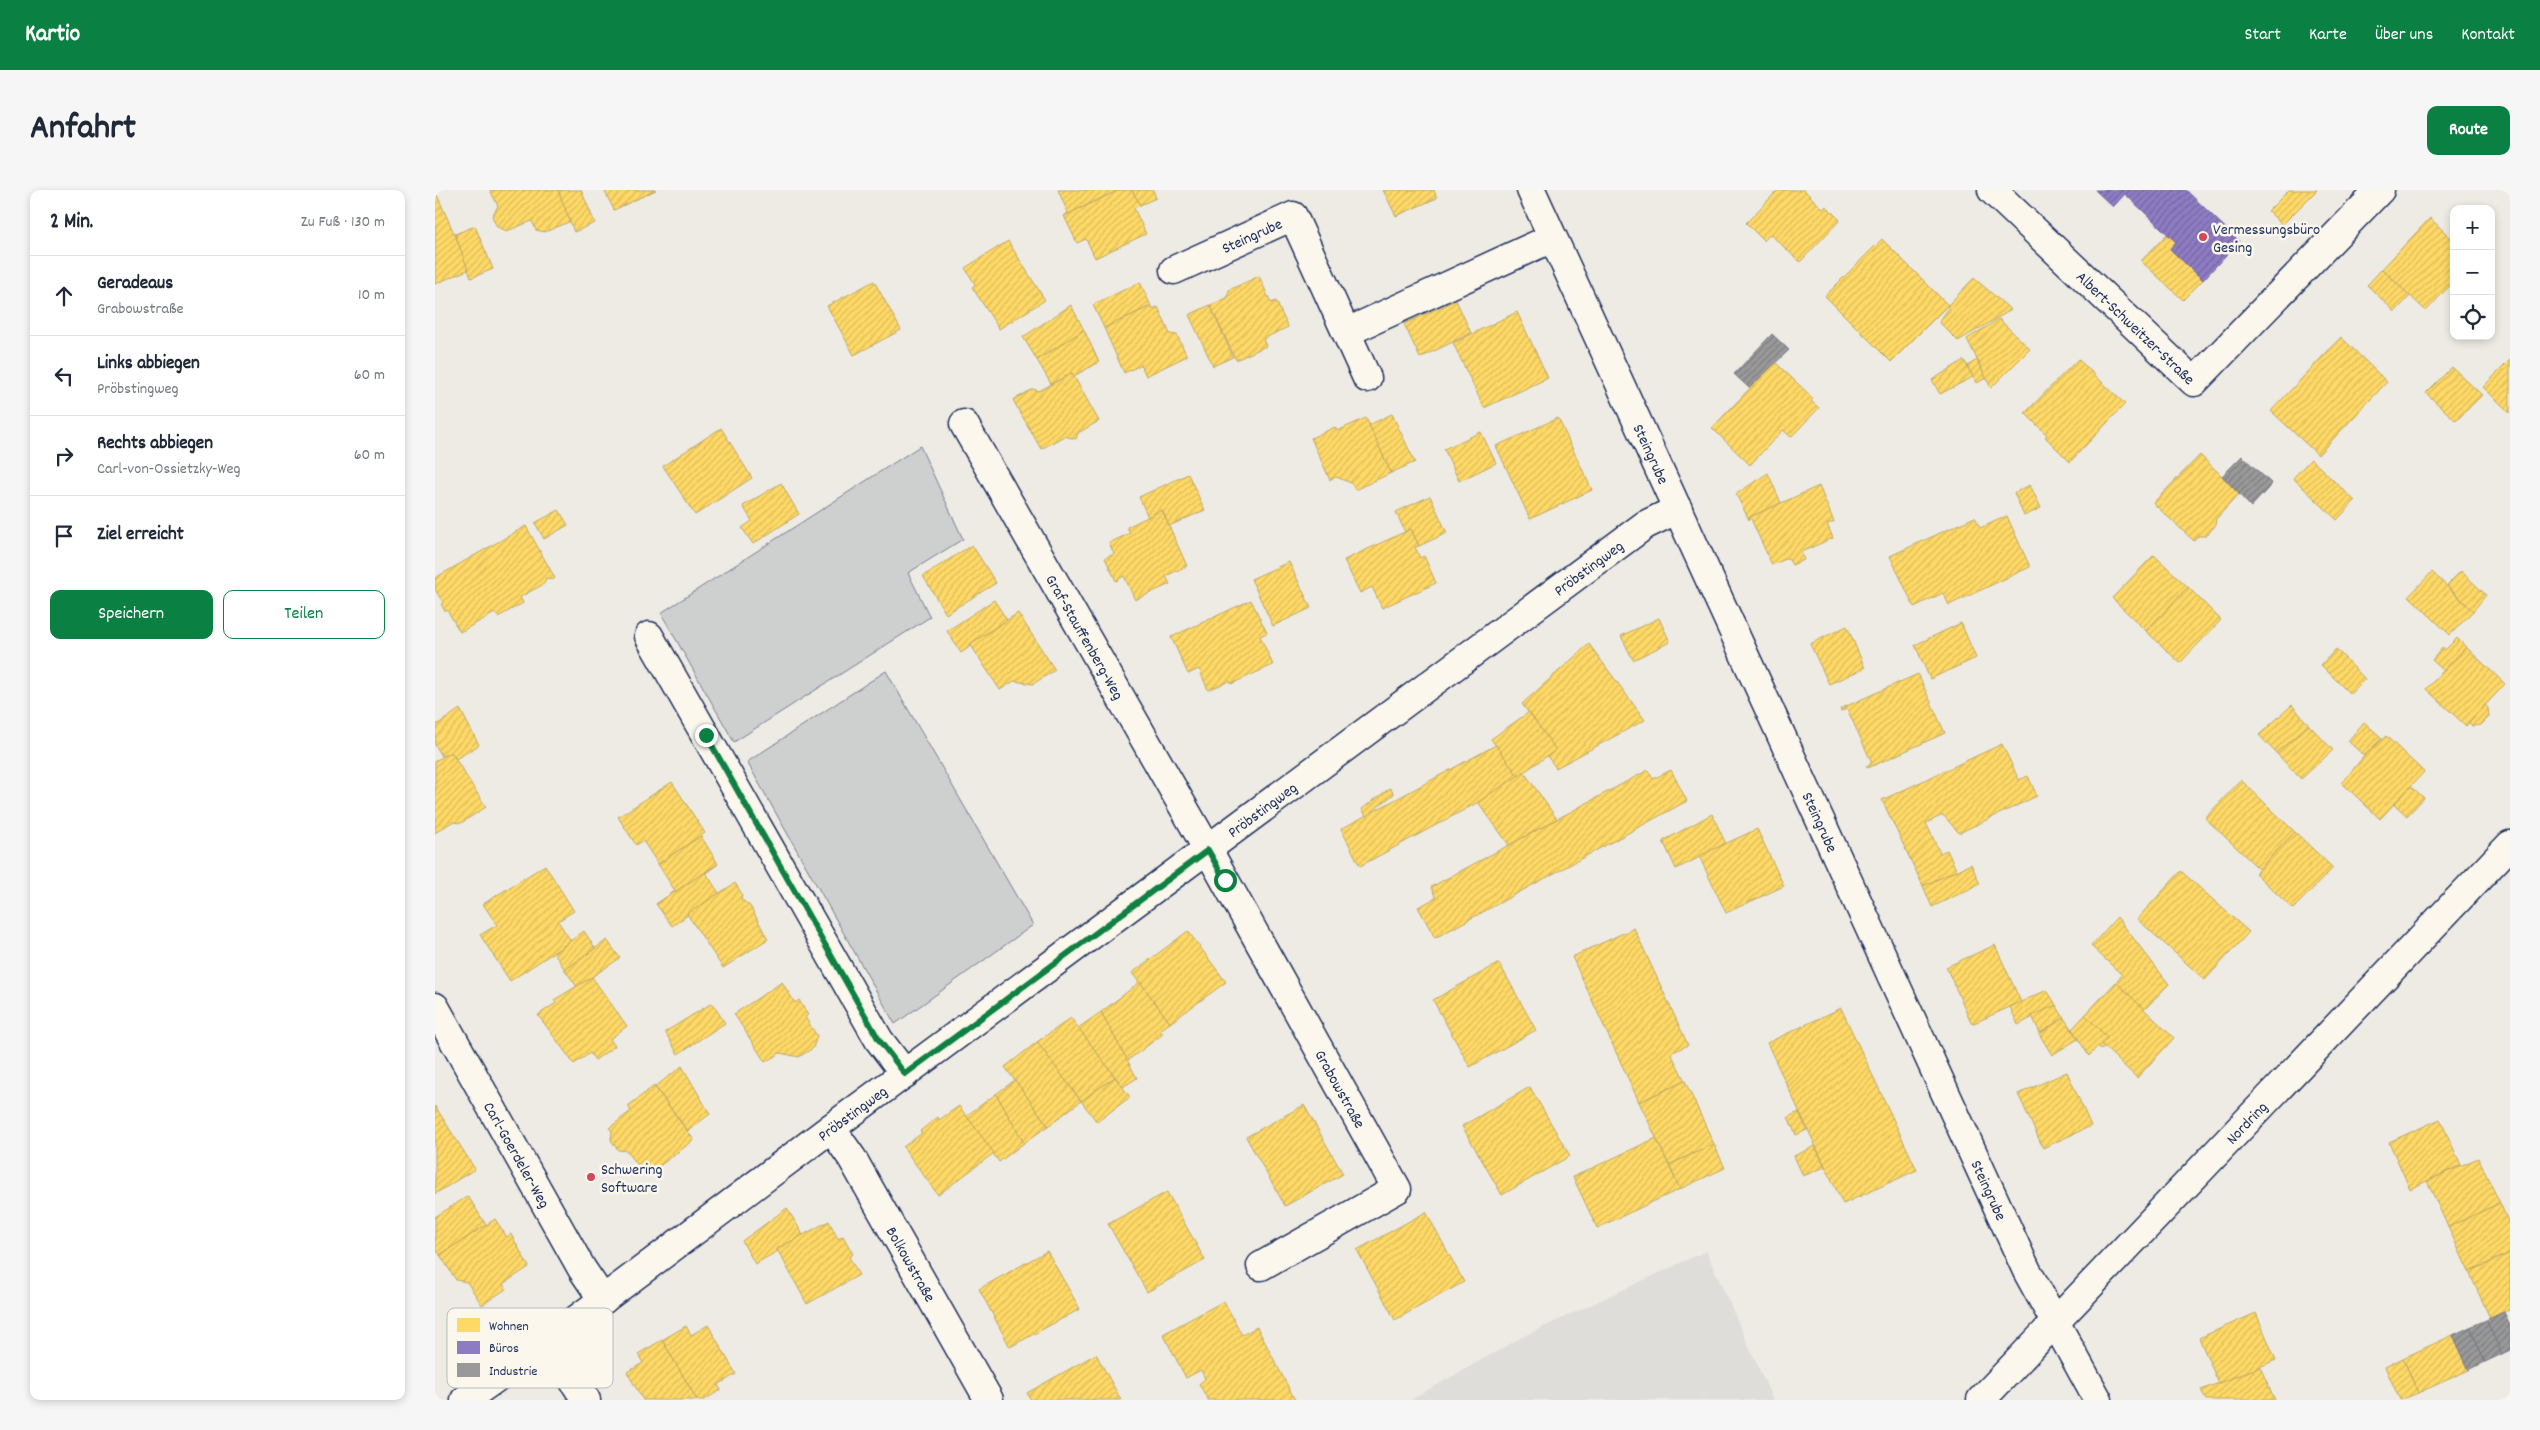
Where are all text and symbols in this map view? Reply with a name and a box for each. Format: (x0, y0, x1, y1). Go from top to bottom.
text: Kartio (25, 18, 80, 52)
text: Start (2245, 23, 2281, 48)
text: Karte (2309, 23, 2347, 48)
text: Über uns (2375, 23, 2433, 48)
text: Kontakt (2461, 23, 2515, 48)
text: Anfahrt (30, 105, 136, 155)
button: Route (2427, 106, 2510, 155)
map controls (2450, 205, 2495, 340)
button: + (2450, 205, 2495, 250)
text: 2 Min. (50, 208, 93, 238)
text: Zu Fuß · 130 m (301, 211, 385, 234)
street label: Steingrube (1218, 213, 1286, 261)
place label: Vermessungsbüro Gesing (2213, 219, 2320, 260)
marker: Vermessungsbüro Gesing (2197, 231, 2209, 243)
button: − (2450, 250, 2495, 295)
street label: Albert-Schweitzer-Straße (2070, 267, 2199, 391)
text: Geradeaus (97, 271, 173, 298)
icon: ahead (50, 282, 78, 310)
text: 10 m (358, 284, 385, 307)
button: locate (2450, 295, 2495, 340)
text: Grabowstraße (97, 298, 184, 321)
text: Links abbiegen (97, 351, 200, 378)
icon: left (50, 362, 78, 390)
text: 60 m (354, 364, 385, 387)
text: Pröbstingweg (97, 378, 179, 401)
street label: Steingrube (1626, 421, 1674, 489)
text: Rechts abbiegen (97, 431, 213, 458)
icon: right (50, 442, 78, 470)
text: 60 m (354, 444, 385, 467)
text: Carl-von-Ossietzky-Weg (97, 458, 241, 481)
icon: arrive (50, 522, 78, 550)
text: Ziel erreicht (97, 522, 184, 549)
street label: Pröbstingweg (1550, 536, 1629, 603)
street label: Graf-Stauffenberg-Weg (1039, 571, 1129, 705)
button: Speichern (50, 590, 213, 639)
button: Teilen (223, 590, 385, 639)
route end (695, 724, 718, 747)
street label: Pröbstingweg (1224, 777, 1303, 845)
street label: Steingrube (1795, 789, 1842, 857)
route start (1214, 869, 1237, 892)
street label: Grabowstraße (1308, 1046, 1370, 1133)
street label: Pröbstingweg (814, 1081, 893, 1148)
street label: Nordring (2222, 1097, 2274, 1150)
street label: Carl-Goerdeler-Weg (476, 1098, 555, 1213)
street label: Steingrube (1964, 1157, 2011, 1225)
place label: Schwering Software (601, 1159, 662, 1200)
marker: Schwering Software (585, 1171, 597, 1183)
street label: Bolkowstraße (879, 1223, 940, 1307)
legend (447, 1308, 613, 1388)
text: Wohnen (489, 1317, 529, 1337)
text: Büros (489, 1339, 519, 1359)
text: Industrie (489, 1362, 537, 1382)

